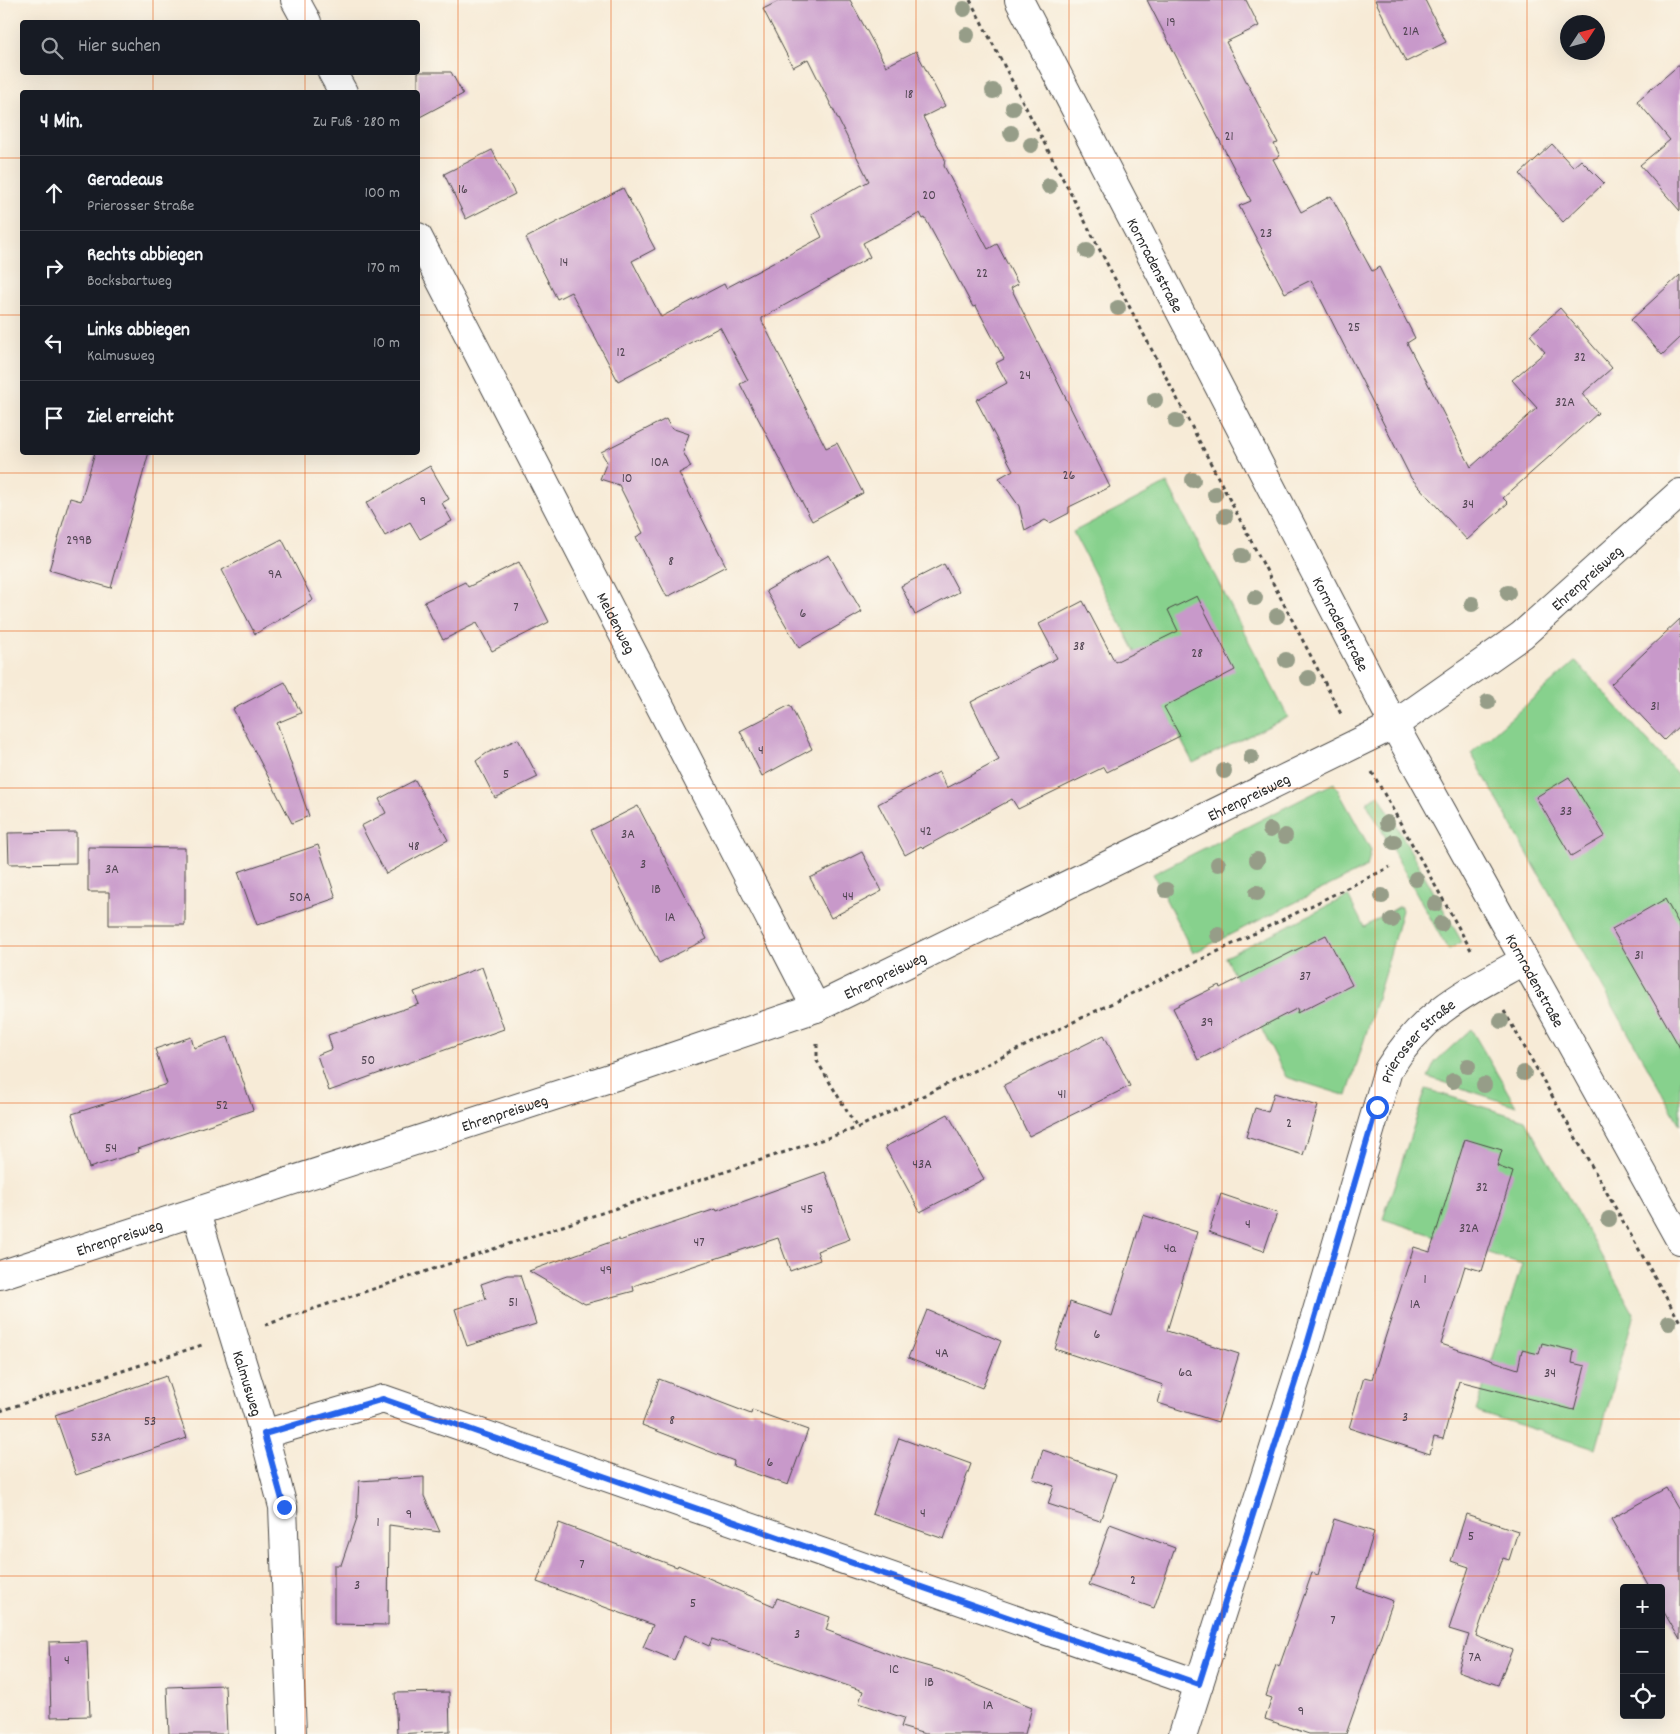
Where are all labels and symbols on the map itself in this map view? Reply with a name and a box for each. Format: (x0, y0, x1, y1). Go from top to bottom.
house number: 19 (1166, 13, 1176, 33)
north arrow (1560, 15, 1605, 60)
house number: 21A (1403, 22, 1420, 42)
house number: 18 (905, 85, 914, 105)
house number: 21 (1224, 127, 1234, 147)
house number: 16 (458, 180, 468, 200)
house number: 20 (922, 186, 936, 206)
street label: Kornradenstraße (1120, 214, 1188, 317)
house number: 23 (1260, 224, 1272, 244)
house number: 14 (560, 253, 568, 273)
house number: 22 (976, 264, 988, 284)
house number: 25 (1348, 318, 1360, 338)
house number: 12 (616, 343, 626, 363)
house number: 32 (1574, 348, 1586, 368)
house number: 24 (1019, 366, 1031, 386)
house number: 32A (1555, 393, 1575, 413)
house number: 10A (651, 453, 670, 473)
house number: 26 (1063, 466, 1076, 486)
house number: 10 (622, 469, 632, 489)
house number: 9 (420, 492, 426, 512)
house number: 34 (1462, 495, 1474, 515)
house number: 299B (66, 531, 92, 551)
street label: Ehrenpreisweg (1547, 541, 1629, 618)
house number: 8 (668, 552, 674, 572)
house number: 9A (268, 565, 282, 585)
street label: Kornradenstraße (1305, 573, 1373, 676)
street label: Meldenweg (589, 589, 640, 659)
house number: 7 (513, 598, 519, 618)
house number: 6 (800, 604, 807, 624)
house number: 38 (1073, 637, 1085, 657)
house number: 28 (1191, 644, 1203, 664)
house number: 31 (1650, 697, 1660, 717)
house number: 4 (758, 741, 764, 761)
house number: 5 (503, 765, 509, 785)
street label: Ehrenpreisweg (1204, 769, 1295, 829)
house number: 33 (1560, 802, 1572, 822)
house number: 42 (920, 822, 932, 842)
house number: 3A (621, 825, 635, 845)
house number: 48 (408, 837, 420, 857)
house number: 3 (640, 855, 646, 875)
house number: 3A (105, 860, 119, 880)
house number: 1B (651, 880, 661, 900)
house number: 44 (842, 887, 854, 907)
house number: 50A (289, 888, 311, 908)
house number: 1A (665, 908, 676, 928)
street label: Kornradenstraße (1498, 930, 1569, 1032)
house number: 31 (1634, 946, 1644, 966)
street label: Ehrenpreisweg (841, 947, 931, 1007)
house number: 37 (1299, 967, 1311, 987)
street label: Prierosser Straße (1376, 994, 1461, 1086)
house number: 39 (1201, 1013, 1213, 1033)
house number: 50 (361, 1051, 375, 1071)
house number: 41 (1058, 1085, 1066, 1105)
street label: Ehrenpreisweg (459, 1090, 551, 1139)
house number: 52 (216, 1096, 228, 1116)
route start (1366, 1096, 1389, 1119)
house number: 2 (1286, 1114, 1292, 1134)
house number: 54 (105, 1139, 117, 1159)
house number: 43A (912, 1155, 932, 1175)
house number: 32 (1476, 1178, 1488, 1198)
house number: 45 (801, 1200, 813, 1220)
street label: Ehrenpreisweg (74, 1214, 166, 1264)
house number: 4 (1245, 1215, 1251, 1235)
house number: 32A (1459, 1219, 1479, 1239)
house number: 47 (693, 1233, 705, 1253)
house number: 4a (1164, 1239, 1177, 1259)
house number: 49 (600, 1261, 612, 1281)
house number: 1 (1423, 1270, 1427, 1290)
house number: 51 (508, 1293, 518, 1313)
house number: 1A (1410, 1295, 1421, 1315)
house number: 6 (1094, 1325, 1101, 1345)
house number: 4A (935, 1344, 949, 1364)
street label: Kalmusweg (225, 1348, 267, 1420)
house number: 6a (1178, 1363, 1192, 1383)
house number: 34 (1544, 1364, 1556, 1384)
house number: 3 (1402, 1408, 1408, 1428)
house number: 8 (669, 1411, 675, 1431)
house number: 53 (144, 1412, 156, 1432)
house number: 53A (91, 1428, 112, 1448)
house number: 6 (767, 1453, 774, 1473)
route end (273, 1496, 296, 1519)
house number: 4 (920, 1504, 926, 1524)
house number: 9 (406, 1505, 412, 1525)
house number: 1 (376, 1513, 380, 1533)
house number: 5 (1468, 1527, 1474, 1547)
house number: 7 (579, 1555, 585, 1575)
house number: 2 (1130, 1571, 1136, 1591)
house number: 3 (354, 1576, 360, 1596)
house number: 5 (690, 1594, 696, 1614)
house number: 7 (1330, 1611, 1336, 1631)
house number: 3 (794, 1625, 800, 1645)
house number: 7A (1468, 1648, 1482, 1668)
house number: 4 (64, 1651, 70, 1671)
house number: 1C (889, 1660, 899, 1680)
house number: 1B (924, 1673, 934, 1693)
house number: 1A (983, 1696, 994, 1716)
house number: 9 (1298, 1702, 1304, 1722)

